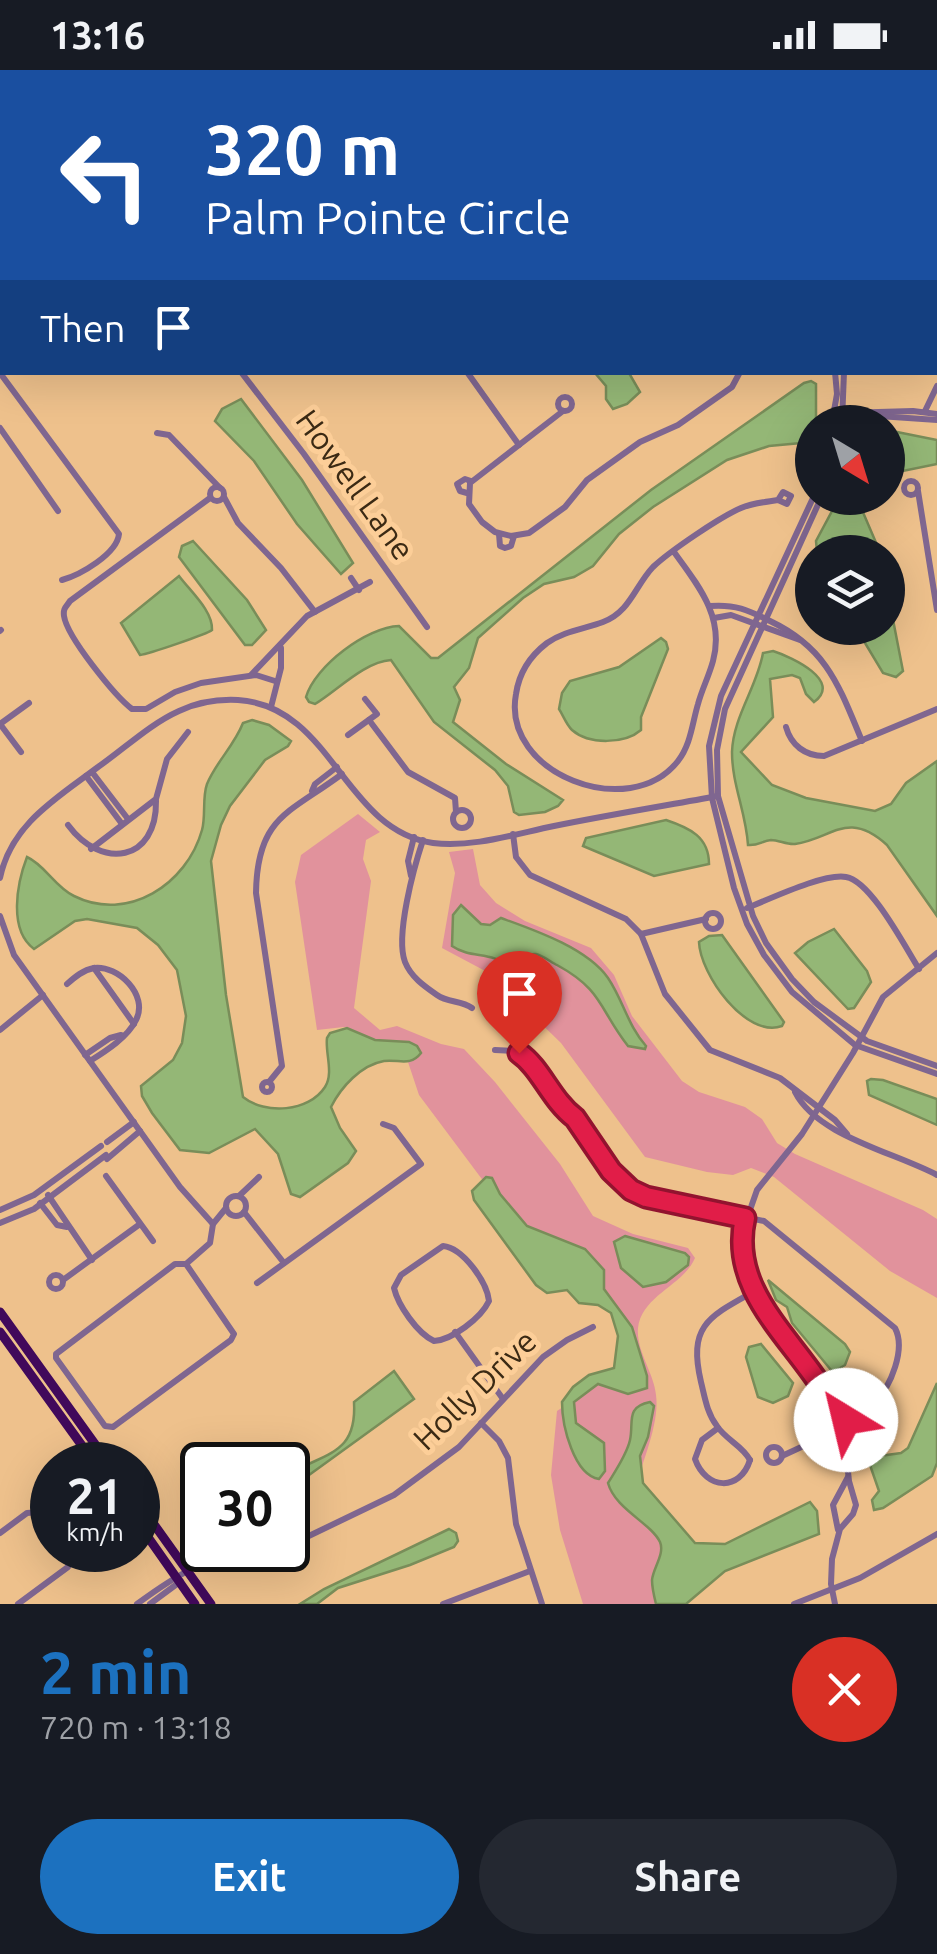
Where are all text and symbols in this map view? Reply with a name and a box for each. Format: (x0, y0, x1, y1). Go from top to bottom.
text: 13:16 (50, 14, 145, 56)
icon: left (40, 110, 170, 240)
text: 320 m (205, 110, 400, 188)
text: Palm Pointe Circle (205, 192, 571, 243)
icon: arrive (146, 300, 201, 355)
text: Then (40, 307, 126, 349)
street label: Howell Lane (289, 403, 422, 566)
north arrow (795, 405, 905, 515)
map controls (795, 405, 905, 645)
button: layers (795, 535, 905, 645)
pin (477, 951, 562, 1054)
icon: arrive (492, 966, 547, 1021)
street label: Holly Drive (406, 1322, 543, 1456)
position arrow (794, 1368, 898, 1472)
speed limit sign: 30 (180, 1442, 310, 1572)
text: 21 (67, 1467, 123, 1523)
text: km/h (66, 1518, 124, 1546)
button: close (792, 1637, 897, 1742)
text: 2 min (40, 1638, 192, 1705)
text: 720 m · 13:18 (40, 1709, 232, 1745)
button: Exit (40, 1819, 459, 1934)
button: Share (479, 1819, 897, 1934)

